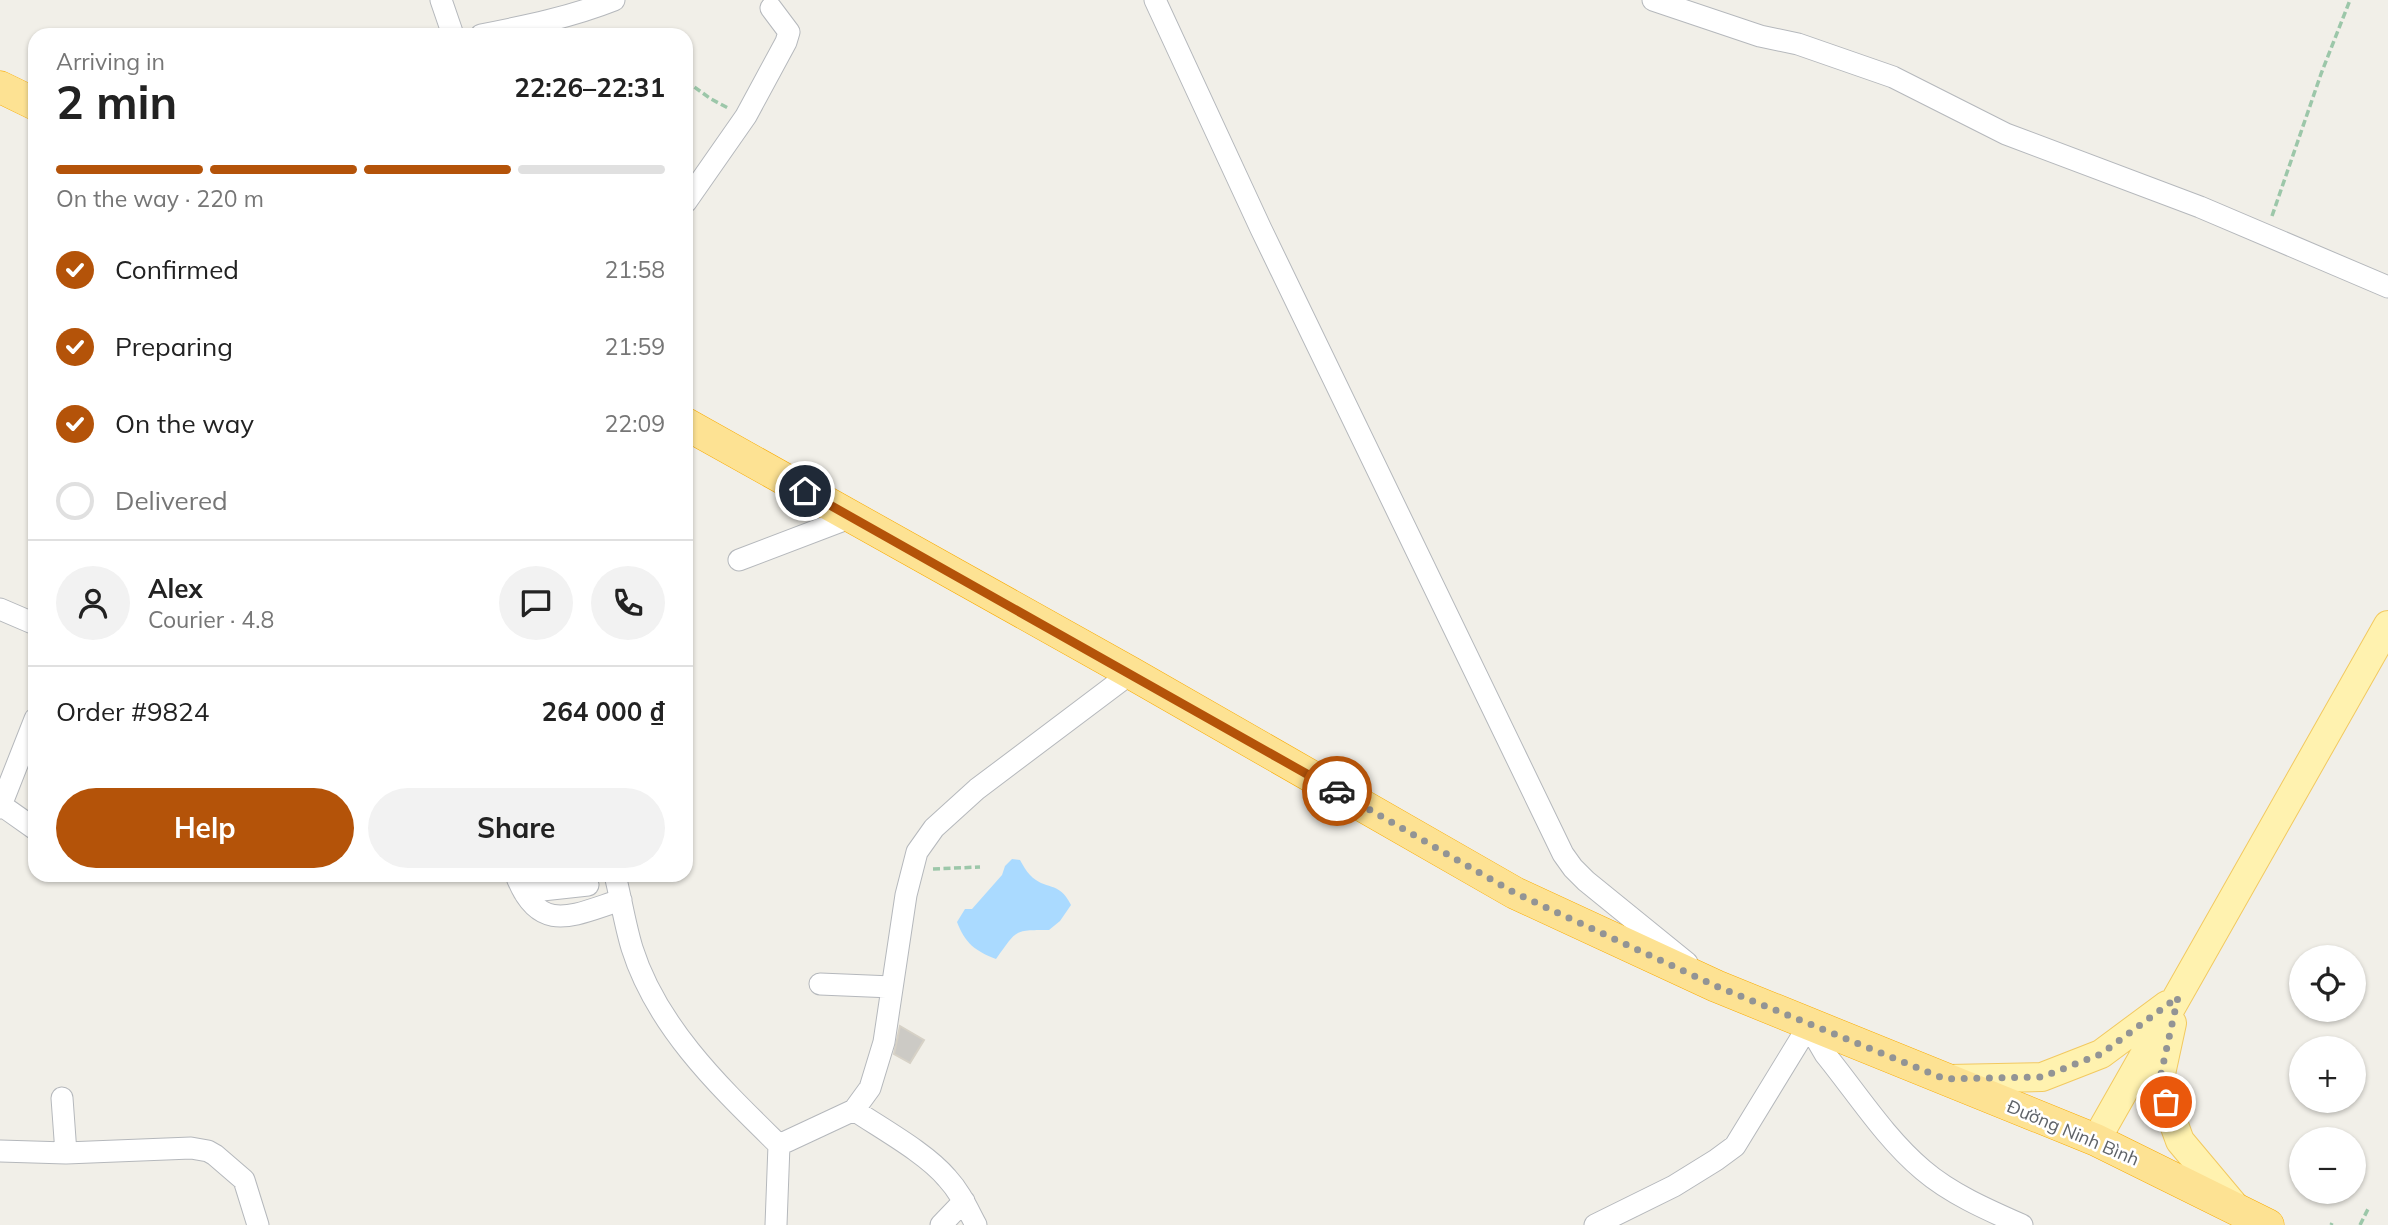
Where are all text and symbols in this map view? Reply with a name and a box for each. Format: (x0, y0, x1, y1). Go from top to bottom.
text: Arriving in (56, 47, 165, 76)
text: 22:26–22:31 (514, 71, 665, 104)
text: 2 min (56, 73, 177, 131)
text: On the way · 220 m (56, 184, 264, 213)
icon: check (56, 251, 94, 289)
text: Confirmed (115, 253, 239, 286)
text: 21:58 (605, 255, 665, 284)
icon: check (56, 328, 94, 366)
text: Preparing (115, 330, 233, 363)
text: 21:59 (605, 332, 665, 361)
icon: check (56, 405, 94, 443)
text: On the way (115, 407, 254, 440)
text: 22:09 (605, 409, 665, 438)
pin (775, 461, 835, 521)
icon: home (786, 472, 824, 510)
text: Delivered (115, 484, 228, 517)
button: person (56, 566, 130, 640)
button: chat (499, 566, 573, 640)
button: phone (591, 566, 665, 640)
text: Alex (148, 572, 203, 605)
text: Courier · 4.8 (148, 605, 274, 634)
text: Order #9824 (56, 695, 209, 728)
text: 264 000 ₫ (542, 695, 665, 728)
courier (1302, 756, 1372, 826)
icon: car (1318, 772, 1356, 810)
button: Help (56, 788, 354, 868)
button: Share (368, 788, 665, 868)
map controls (2289, 945, 2366, 1204)
button: locate (2289, 945, 2366, 1022)
button: + (2289, 1036, 2366, 1113)
pin (2136, 1072, 2196, 1132)
icon: bag (2147, 1083, 2185, 1121)
street label: Đường Ninh Bình (2004, 1094, 2143, 1171)
button: − (2289, 1127, 2366, 1204)

